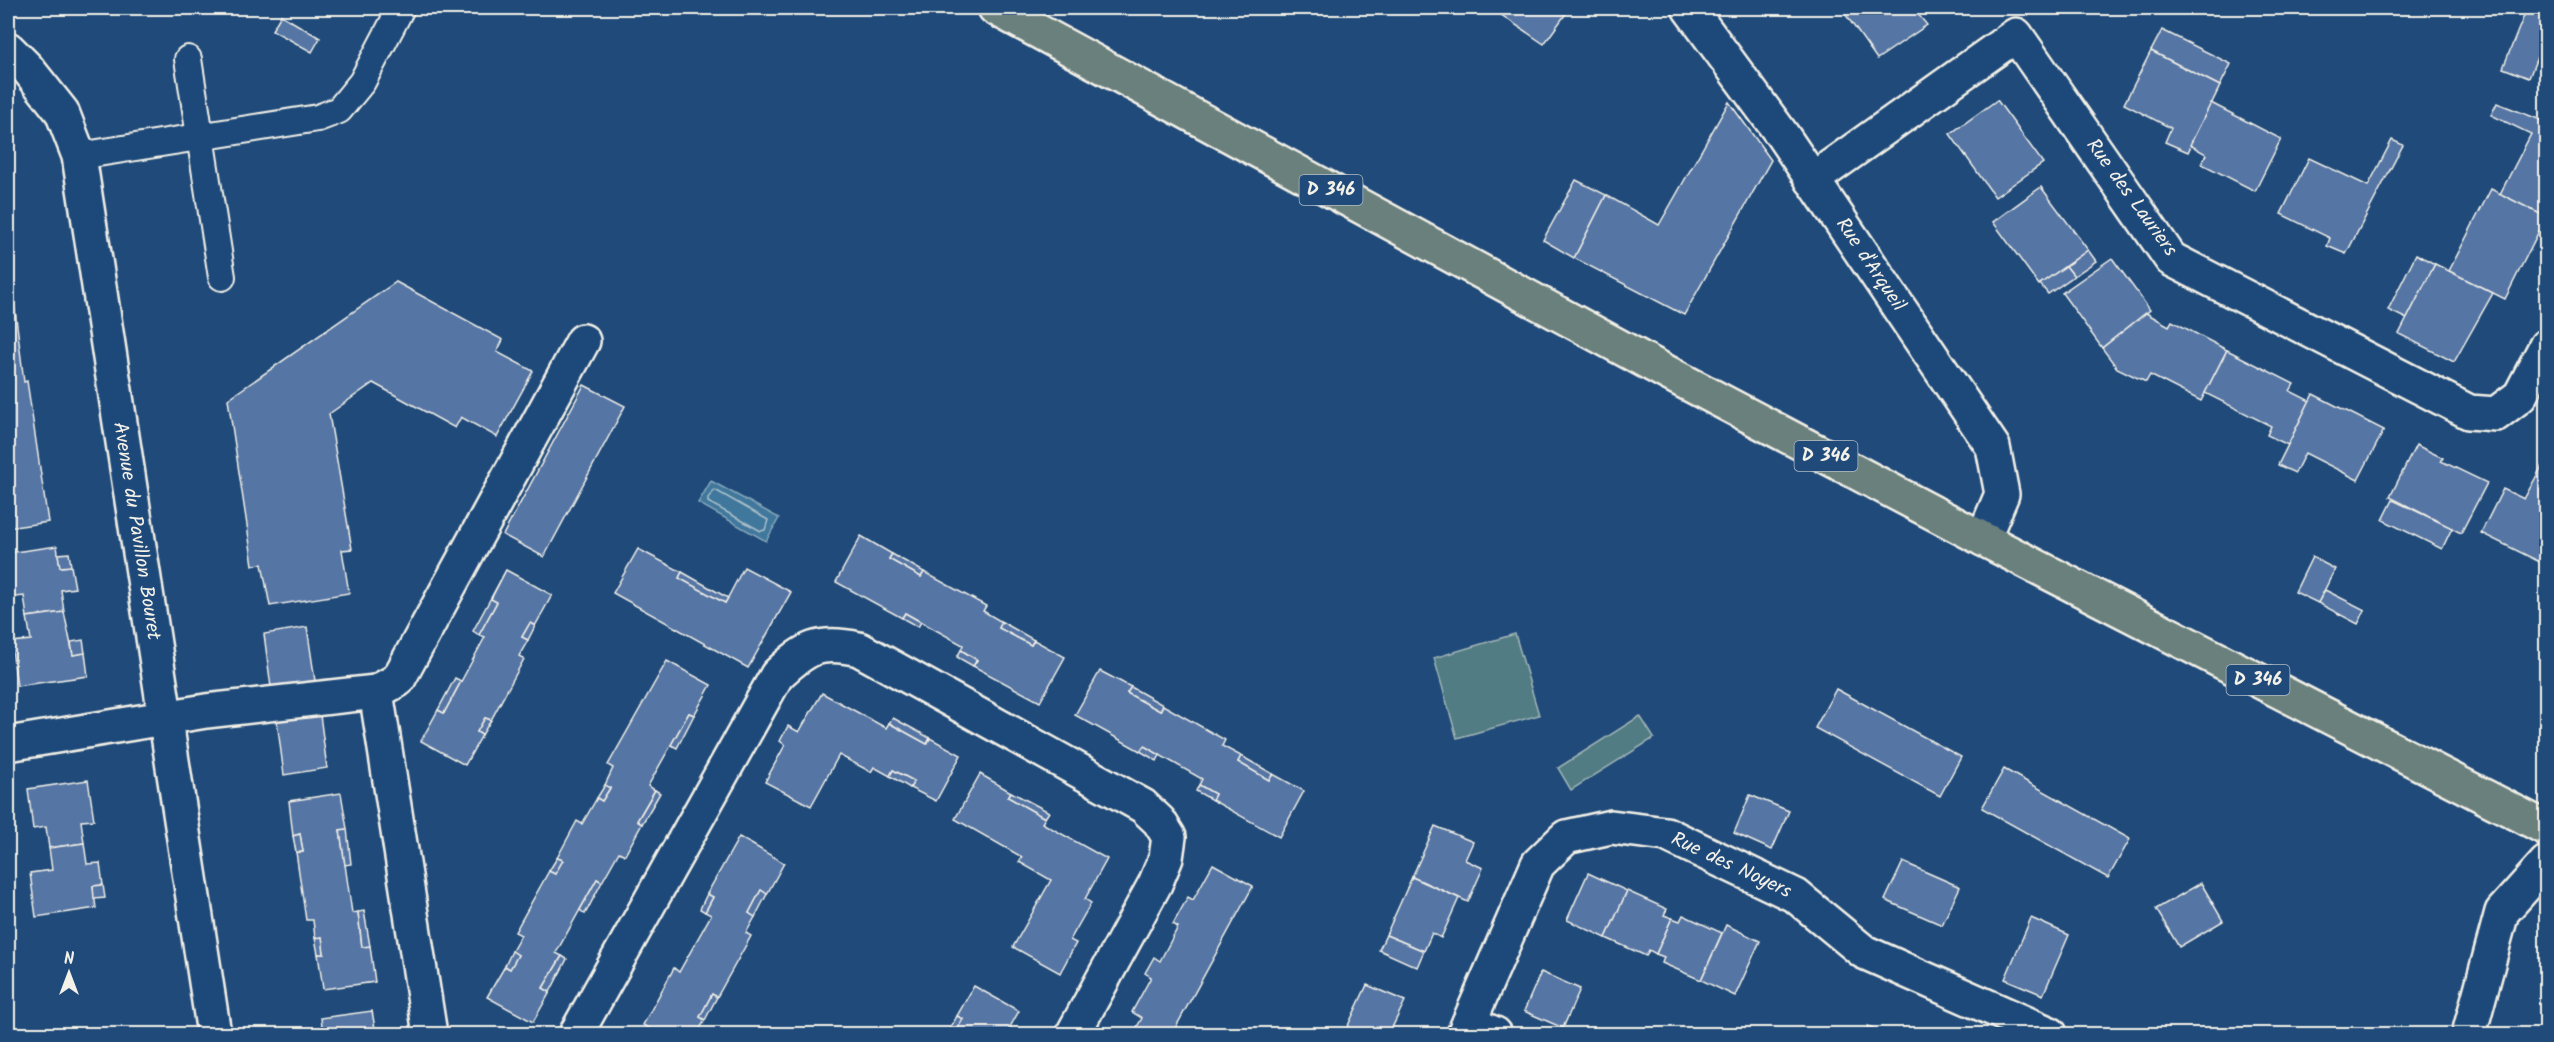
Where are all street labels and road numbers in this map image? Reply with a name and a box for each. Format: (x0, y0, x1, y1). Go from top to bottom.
street label: Rue des Lauriers (2077, 132, 2185, 264)
road number: D 346 (1300, 175, 1362, 205)
street label: Rue d'Arqueil (1827, 211, 1913, 319)
street label: Avenue du Pavillon Bouret (103, 420, 169, 643)
road number: D 346 (1794, 441, 1858, 471)
road number: D 346 (2226, 665, 2290, 695)
street label: Rue des Noyers (1665, 824, 1797, 908)

